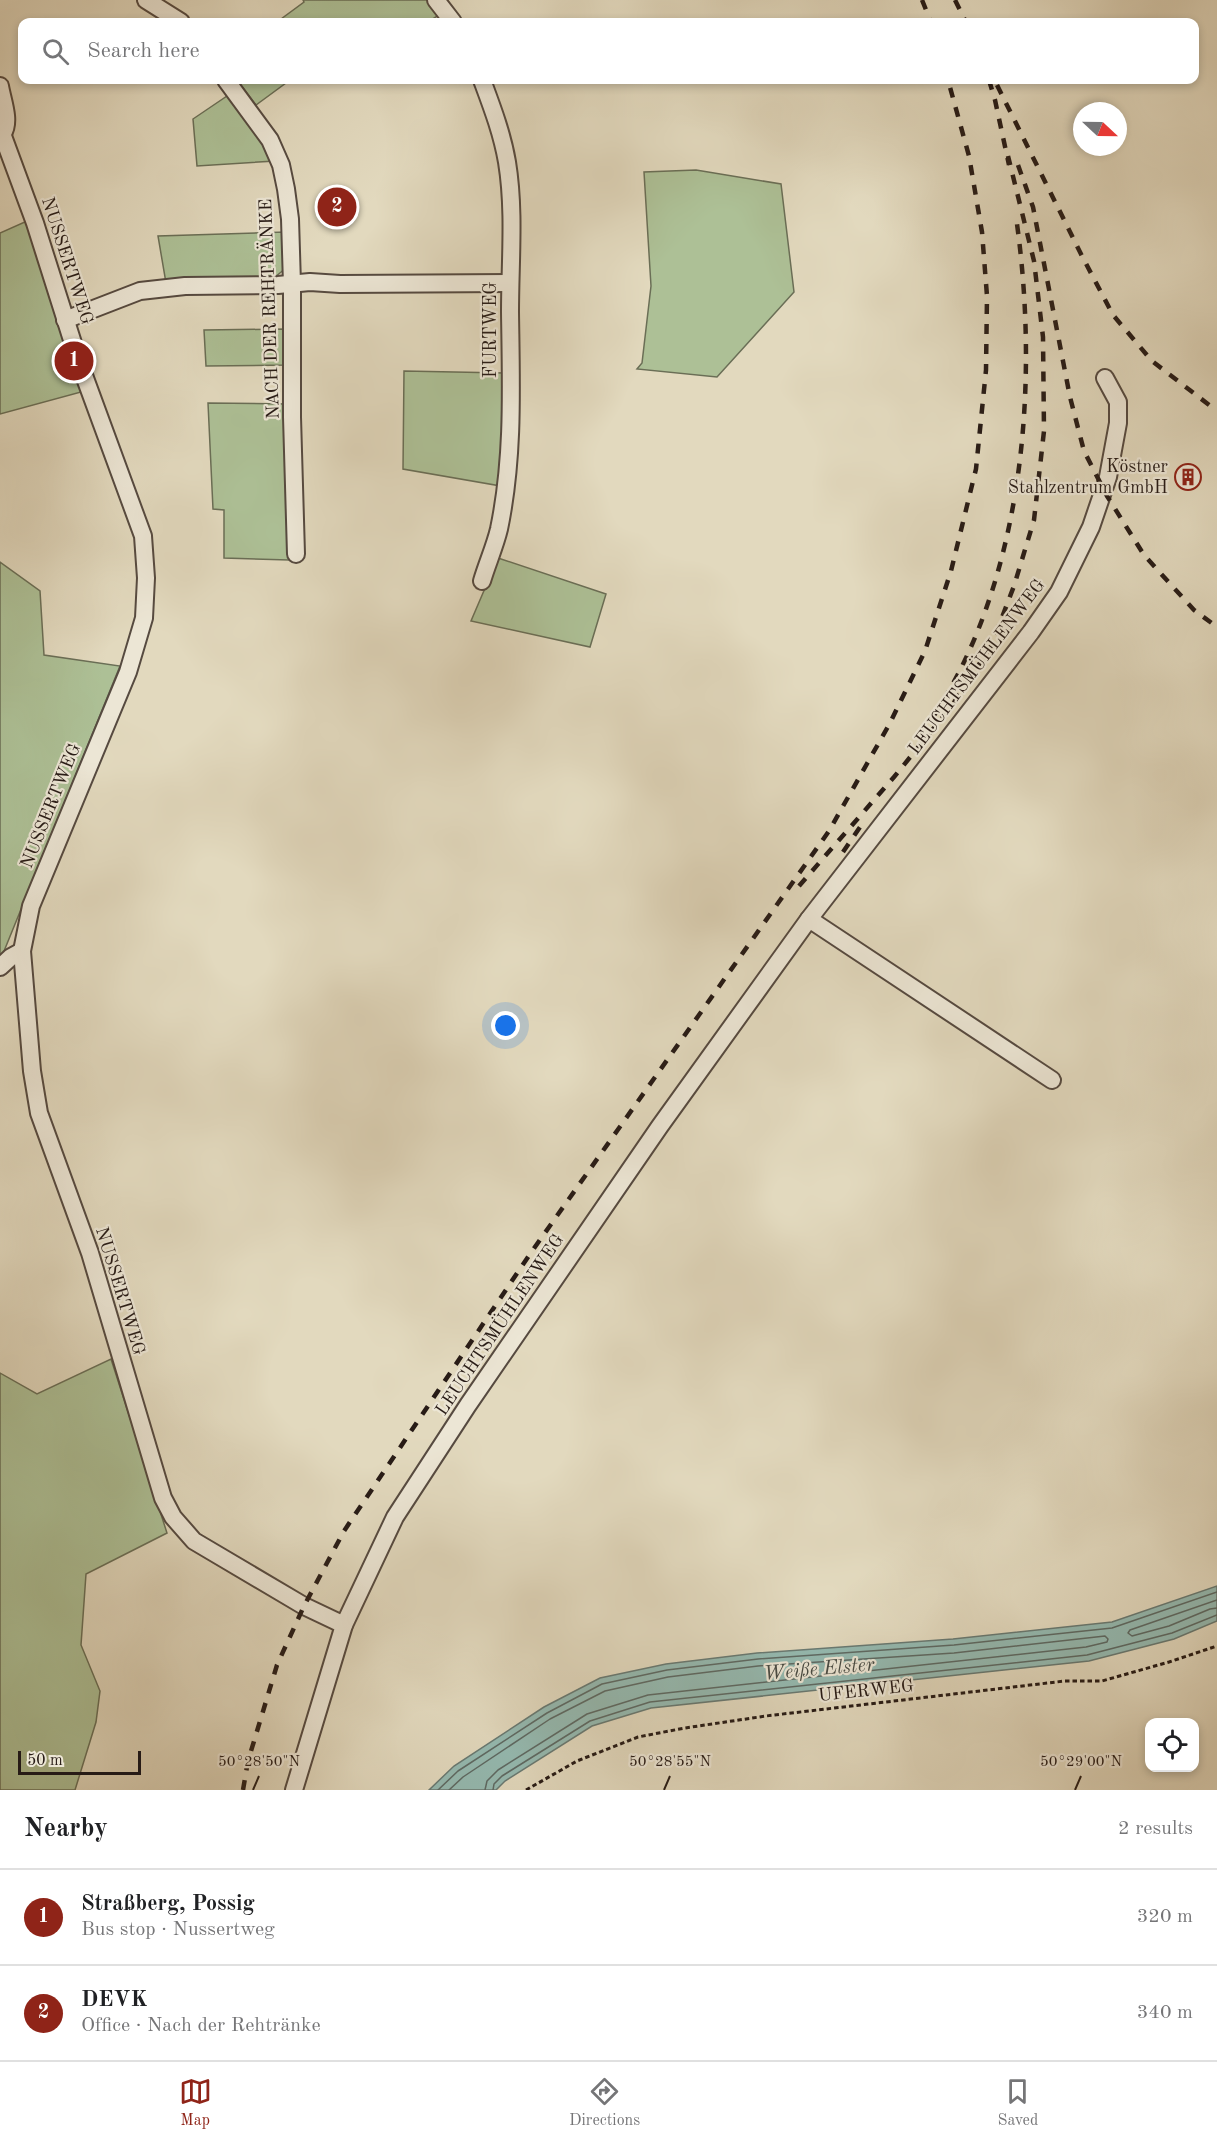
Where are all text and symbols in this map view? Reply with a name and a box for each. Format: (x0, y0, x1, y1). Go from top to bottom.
search box (18, 18, 1199, 84)
icon: search (39, 35, 72, 68)
text: Search here (87, 40, 200, 62)
north arrow (1073, 102, 1127, 156)
pin: 2 (318, 184, 356, 230)
street label: NUSSERTWEG (38, 195, 96, 327)
street label: NACH DER REHTRÄNKE (254, 198, 283, 420)
street label: FURTWEG (482, 282, 500, 378)
pin: 1 (54, 338, 94, 384)
place label: Köstner Stahlzentrum GmbH (1008, 458, 1169, 497)
building icon: Köstner Stahlzentrum GmbH (1173, 462, 1203, 492)
street label: LEUCHTSMÜHLENWEG (902, 573, 1049, 758)
street label: NUSSERTWEG (18, 741, 84, 871)
your location (491, 1011, 520, 1040)
street label: NUSSERTWEG (92, 1225, 148, 1357)
street label: LEUCHTSMÜHLENWEG (429, 1229, 567, 1419)
water label: Weiße Elster (763, 1655, 876, 1685)
street label: UFERWEG (817, 1677, 915, 1705)
map controls (1145, 1718, 1199, 1772)
button: locate (1145, 1718, 1199, 1772)
scale bar (18, 1748, 141, 1776)
text: 50 m (27, 1753, 63, 1769)
text: 50°28'50"N (218, 1755, 300, 1770)
text: 50°28'55"N (629, 1755, 711, 1770)
text: 50°29'00"N (1040, 1755, 1122, 1770)
text: Nearby (24, 1816, 108, 1842)
text: 2 results (1118, 1819, 1193, 1839)
text: Straßberg, Possig (81, 1893, 255, 1915)
text: 1 (38, 1907, 49, 1927)
text: 320 m (1137, 1907, 1193, 1927)
text: Bus stop · Nussertweg (81, 1920, 275, 1940)
text: DEVK (81, 1989, 147, 2011)
text: 2 (38, 2003, 49, 2023)
text: 340 m (1137, 2003, 1193, 2023)
text: Office · Nach der Rehtränke (81, 2016, 321, 2036)
tab: Map (179, 2075, 212, 2131)
tab: Directions (569, 2075, 640, 2131)
tab: Saved (998, 2075, 1038, 2131)

